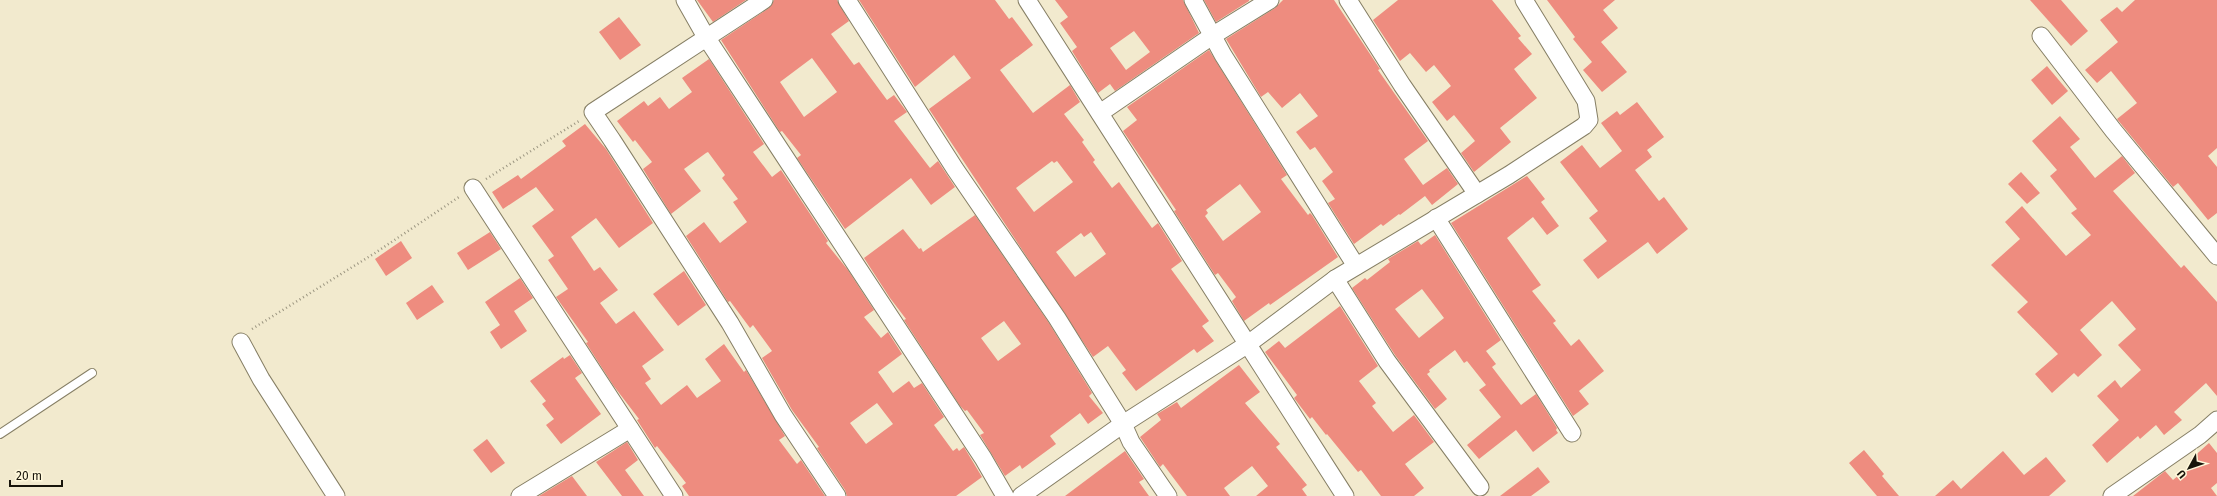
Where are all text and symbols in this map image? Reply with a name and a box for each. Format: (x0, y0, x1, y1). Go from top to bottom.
north arrow (2169, 448, 2209, 488)
scale bar (10, 462, 62, 488)
text: U (2174, 467, 2189, 481)
text: 20 m (16, 469, 42, 483)

